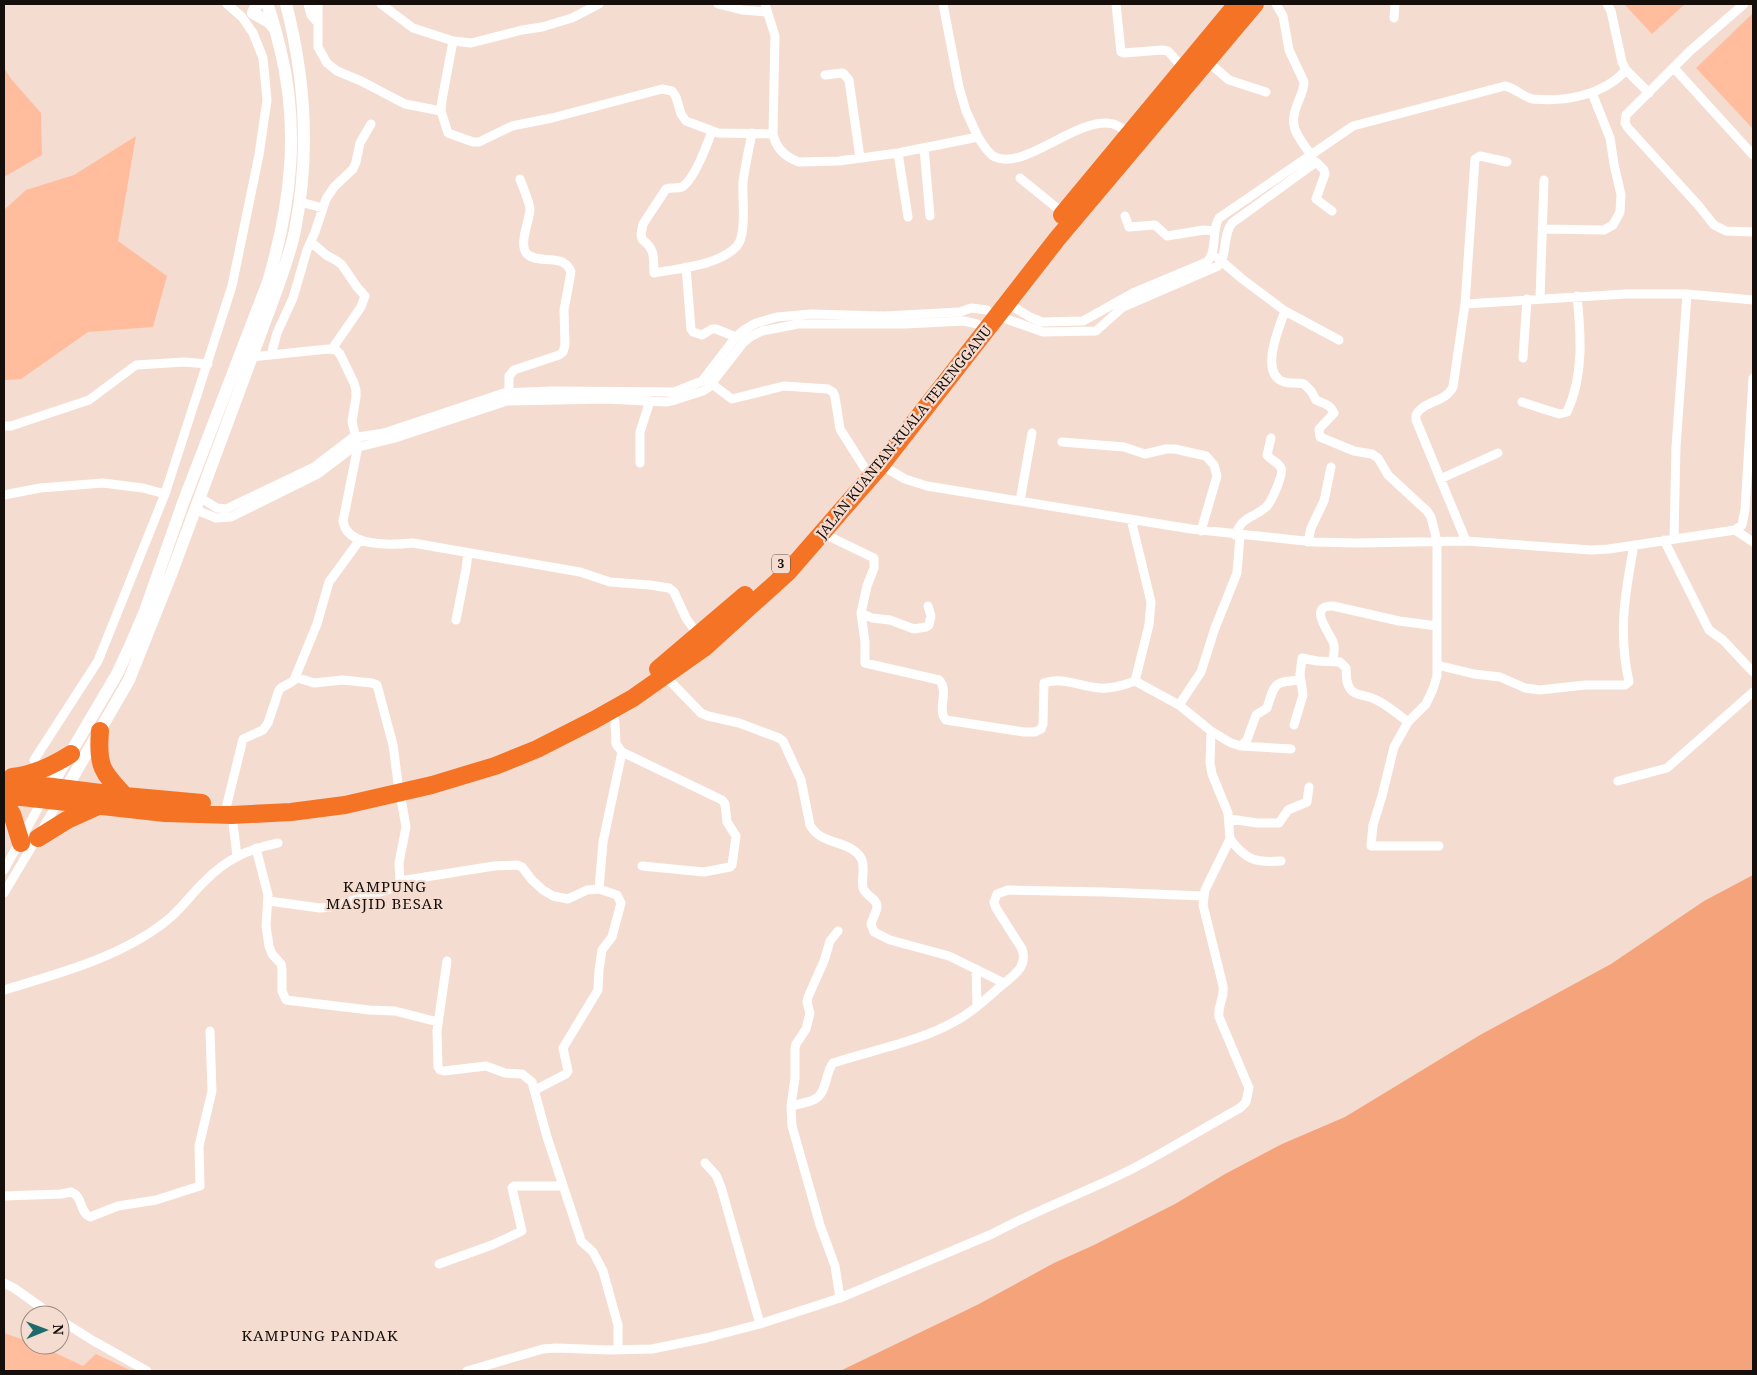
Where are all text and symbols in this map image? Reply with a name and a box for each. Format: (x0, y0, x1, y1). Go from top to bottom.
street label: JALAN KUANTAN-KUALA TERENGGANU (811, 321, 996, 543)
road number: 3 (772, 554, 790, 574)
district label: KAMPUNG MASJID BESAR (326, 876, 444, 913)
north arrow (20, 1305, 70, 1355)
text: N (49, 1324, 68, 1335)
district label: KAMPUNG PANDAK (241, 1325, 399, 1345)

